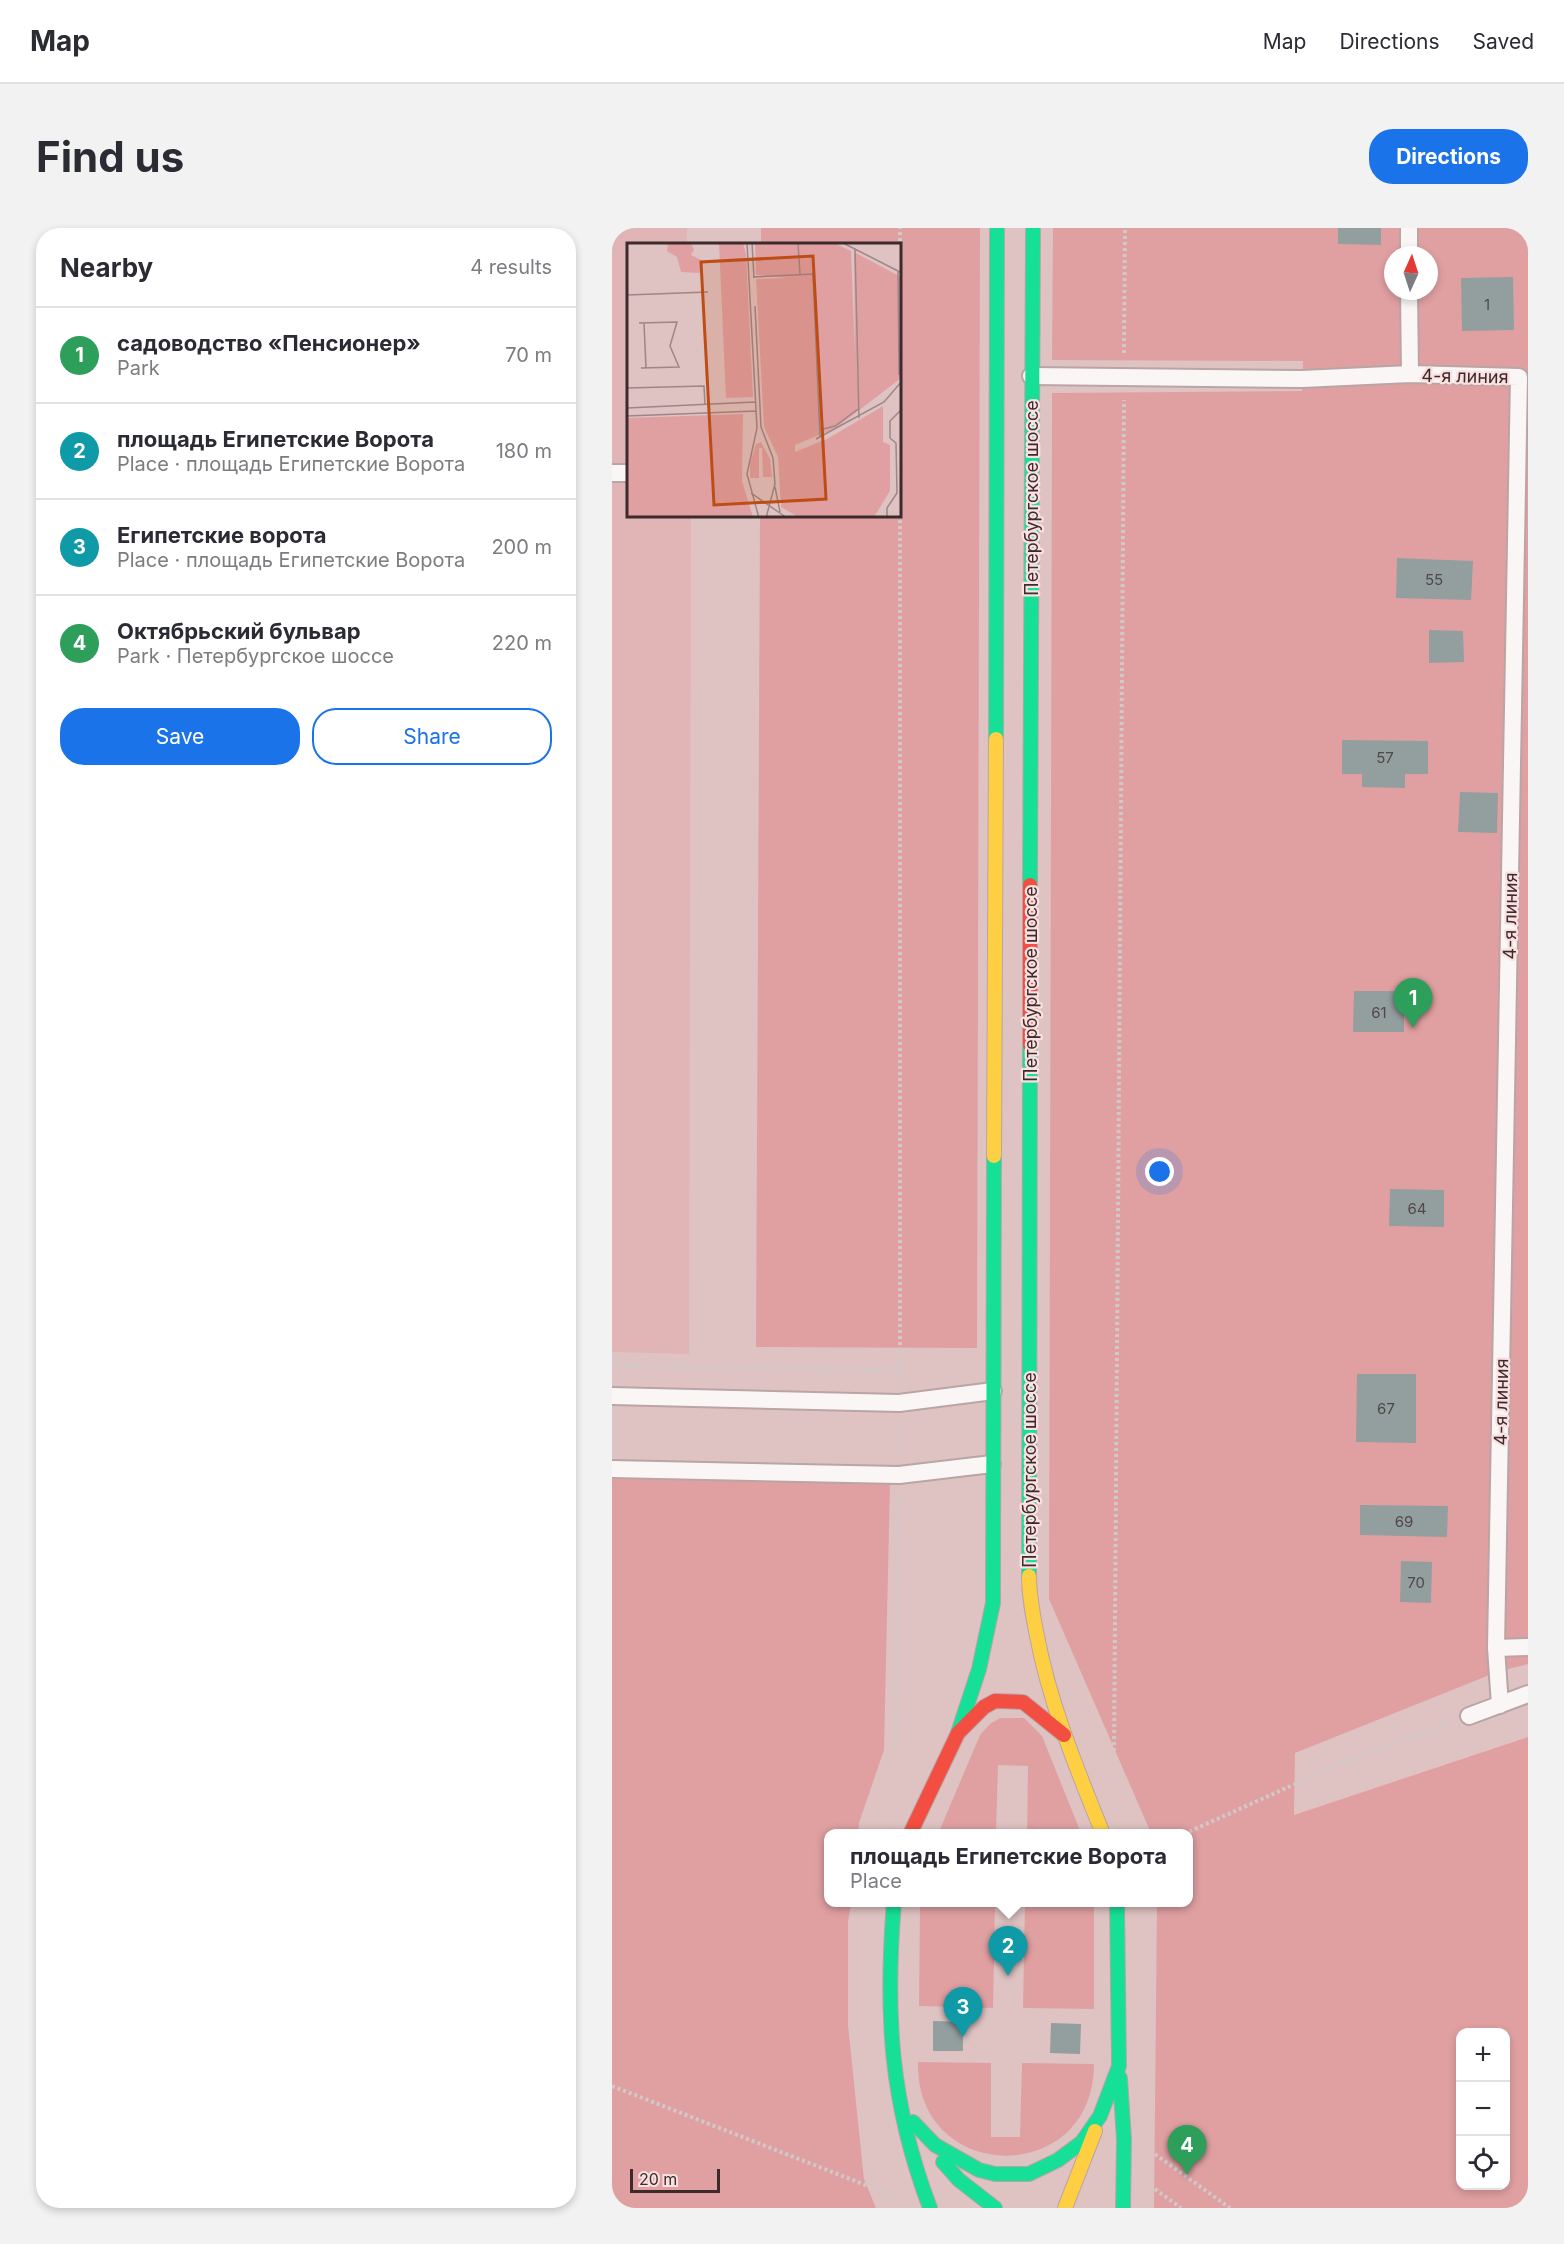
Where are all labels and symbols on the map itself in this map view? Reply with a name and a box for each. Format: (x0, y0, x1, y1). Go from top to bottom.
inset map (627, 243, 902, 518)
north arrow (1384, 246, 1438, 300)
house number: 1 (1484, 295, 1490, 314)
street label: 4-я линия (1421, 365, 1509, 387)
street label: Петербургское шоссе (1021, 400, 1042, 596)
house number: 55 (1425, 570, 1443, 589)
house number: 57 (1376, 748, 1394, 767)
street label: 4-я линия (1499, 872, 1521, 960)
street label: Петербургское шоссе (1020, 886, 1041, 1082)
pin: 1 (1394, 978, 1432, 1028)
house number: 61 (1371, 1003, 1387, 1022)
your location (1145, 1157, 1174, 1186)
house number: 64 (1408, 1199, 1427, 1218)
street label: 4-я линия (1490, 1358, 1512, 1446)
street label: Петербургское шоссе (1019, 1372, 1040, 1568)
house number: 67 (1377, 1399, 1395, 1418)
house number: 69 (1395, 1512, 1413, 1531)
house number: 70 (1407, 1573, 1425, 1592)
pin: 2 (988, 1926, 1028, 1976)
pin: 3 (944, 1988, 982, 2037)
pin: 4 (1168, 2126, 1206, 2175)
scale bar (630, 2166, 720, 2194)

